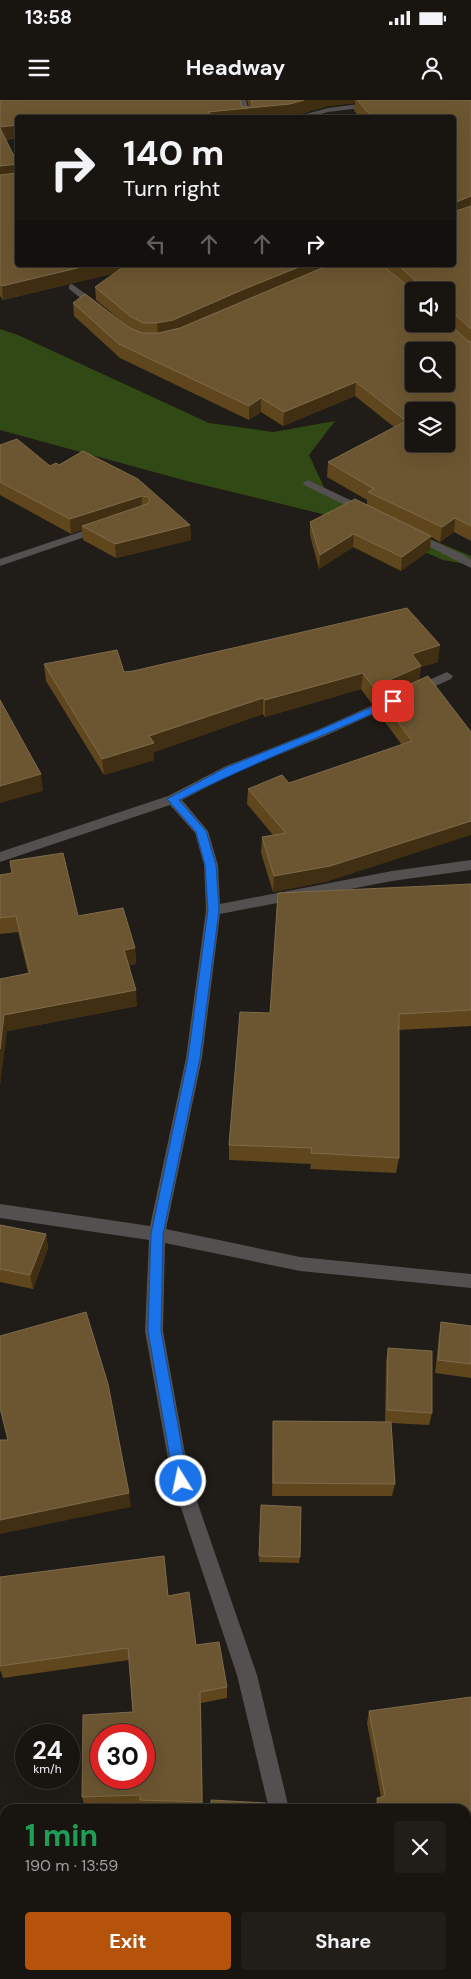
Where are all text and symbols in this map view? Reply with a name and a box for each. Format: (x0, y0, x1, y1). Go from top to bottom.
text: 13:58 (25, 5, 72, 30)
text: Headway (186, 53, 285, 82)
icon: menu (25, 54, 53, 82)
icon: person (418, 54, 446, 82)
text: 140 m (123, 130, 224, 176)
icon: right (40, 135, 105, 200)
text: Turn right (123, 174, 220, 203)
icon: left (142, 230, 170, 258)
icon: ahead (195, 230, 223, 258)
icon: ahead (248, 230, 276, 258)
icon: right (301, 230, 329, 258)
map controls (405, 282, 455, 452)
button: sound (405, 282, 455, 332)
button: search (405, 342, 455, 392)
button: layers (405, 402, 455, 452)
pin (372, 680, 414, 722)
icon: arrive (379, 687, 407, 715)
position arrow (154, 1454, 206, 1506)
speed limit sign: 30 (90, 1724, 155, 1789)
text: 24 (32, 1734, 63, 1767)
text: km/h (33, 1761, 62, 1777)
text: 1 min (25, 1816, 98, 1855)
button: close (394, 1821, 446, 1873)
text: 190 m · 13:59 (25, 1855, 118, 1876)
button: Exit (25, 1912, 231, 1970)
button: Share (241, 1912, 446, 1970)

